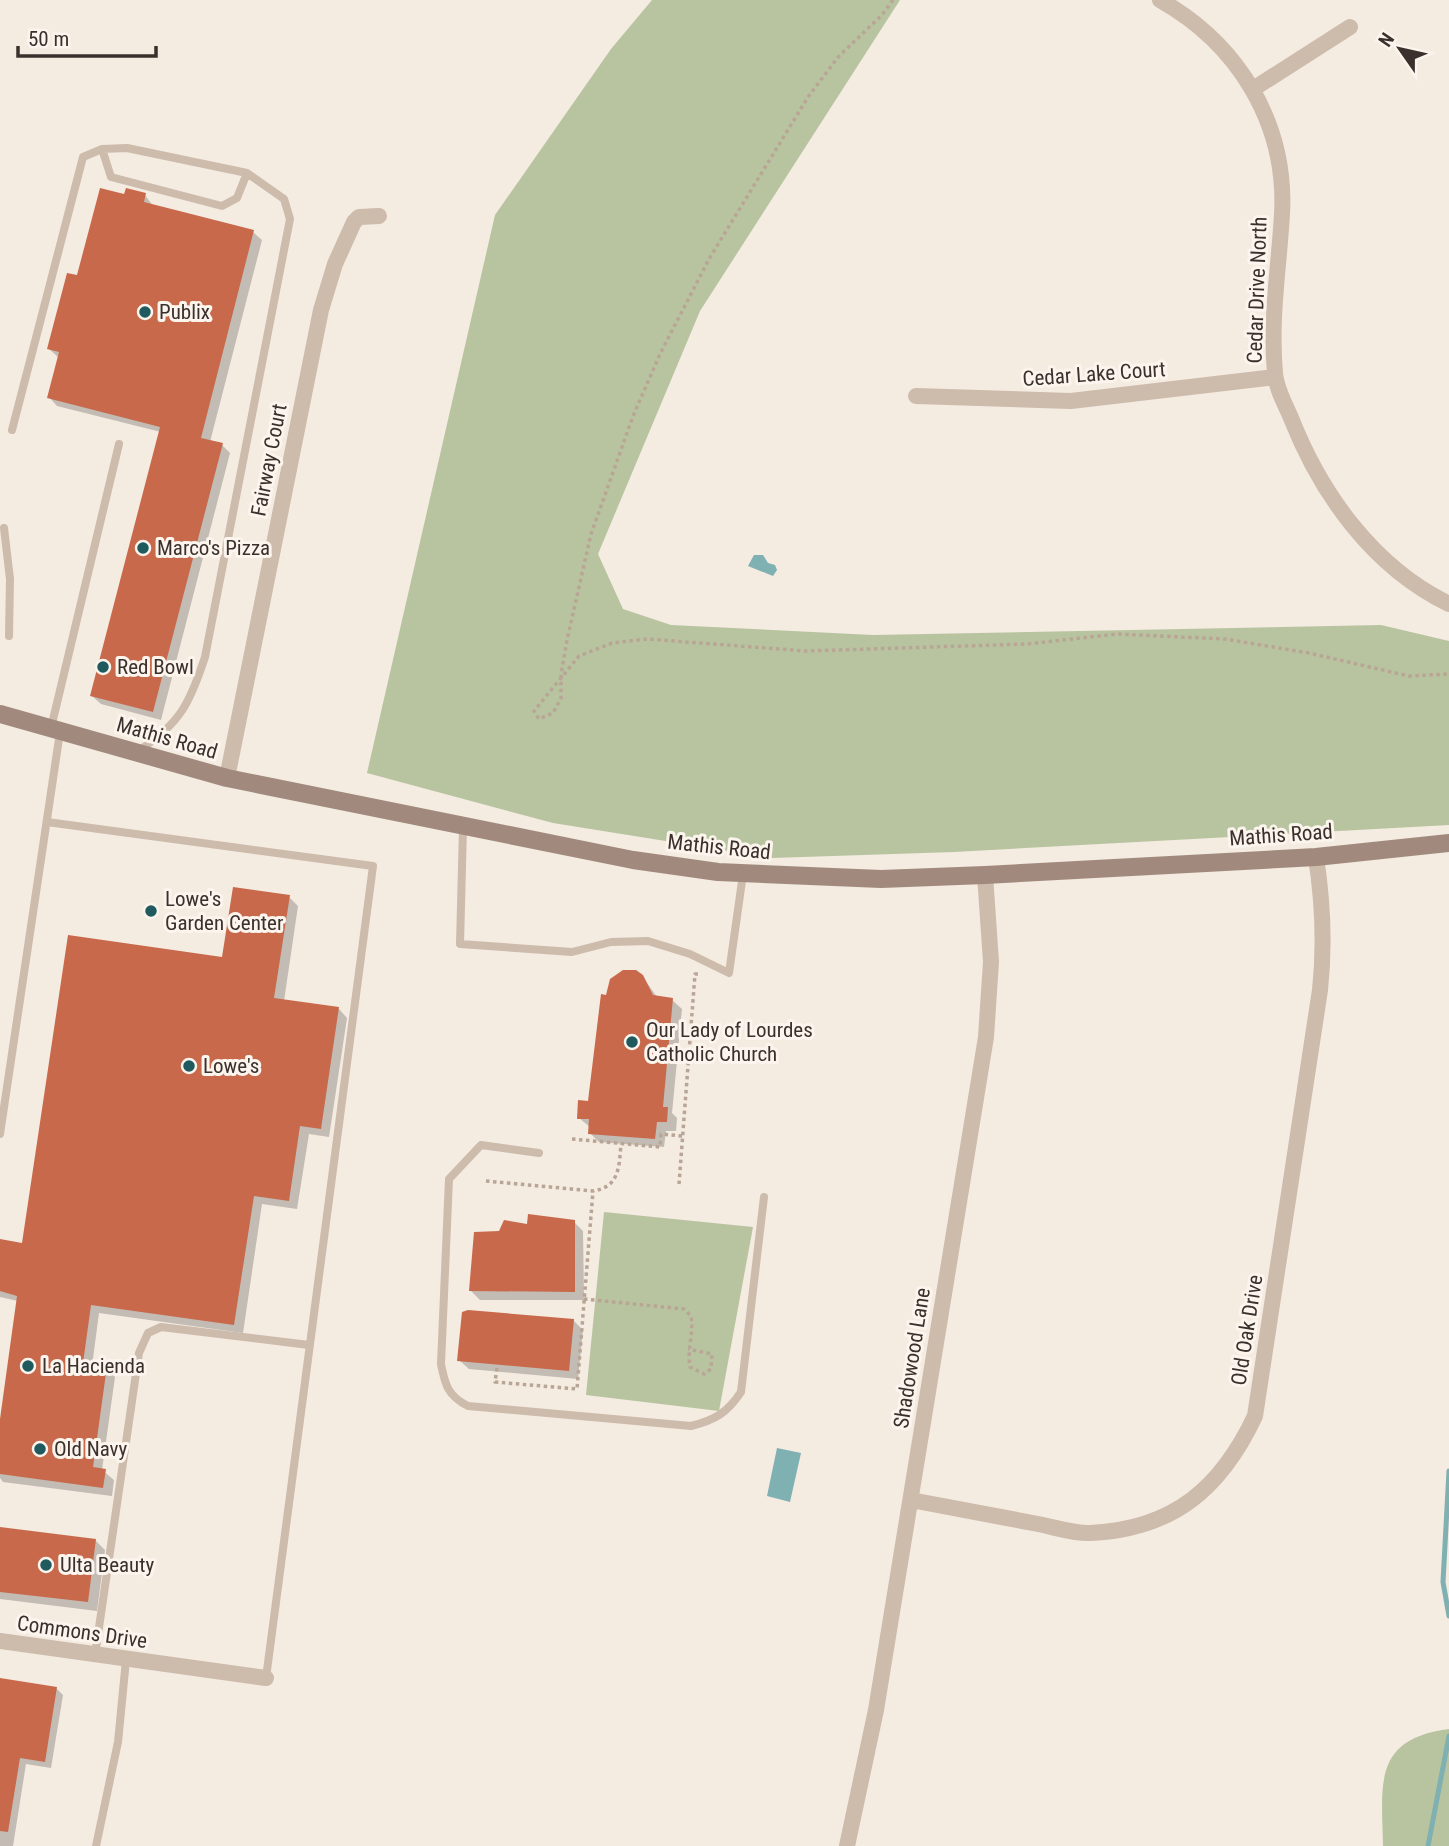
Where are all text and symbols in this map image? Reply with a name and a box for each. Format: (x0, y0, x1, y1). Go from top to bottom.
scale bar (18, 14, 156, 58)
north arrow (1365, 14, 1435, 84)
text: 50 m (28, 27, 69, 51)
text: N (1374, 29, 1399, 51)
street label: Cedar Drive North (1242, 216, 1272, 364)
place label: Publix (159, 300, 210, 324)
marker: Publix (137, 304, 153, 320)
street label: Cedar Lake Court (1022, 357, 1166, 391)
street label: Fairway Court (246, 402, 292, 518)
place label: Marco's Pizza (157, 536, 270, 560)
marker: Marco's Pizza (135, 540, 151, 556)
place label: Red Bowl (117, 655, 194, 679)
marker: Red Bowl (95, 659, 111, 675)
street label: Mathis Road (114, 712, 220, 764)
street label: Mathis Road (1228, 819, 1334, 851)
street label: Mathis Road (666, 830, 772, 864)
place label: Lowe's Garden Center (165, 887, 283, 935)
marker: Lowe's Garden Center (143, 903, 159, 919)
place label: Our Lady of Lourdes Catholic Church (646, 1018, 813, 1066)
marker: Our Lady of Lourdes Catholic Church (624, 1034, 640, 1050)
place label: Lowe's (203, 1054, 259, 1078)
marker: Lowe's (181, 1058, 197, 1074)
street label: Old Oak Drive (1226, 1273, 1268, 1387)
street label: Shadowood Lane (889, 1286, 935, 1430)
place label: La Hacienda (42, 1354, 145, 1378)
marker: La Hacienda (20, 1358, 36, 1374)
place label: Old Navy (54, 1437, 128, 1461)
marker: Old Navy (32, 1441, 48, 1457)
place label: Ulta Beauty (60, 1553, 154, 1577)
marker: Ulta Beauty (38, 1557, 54, 1573)
street label: Commons Drive (15, 1611, 149, 1653)

